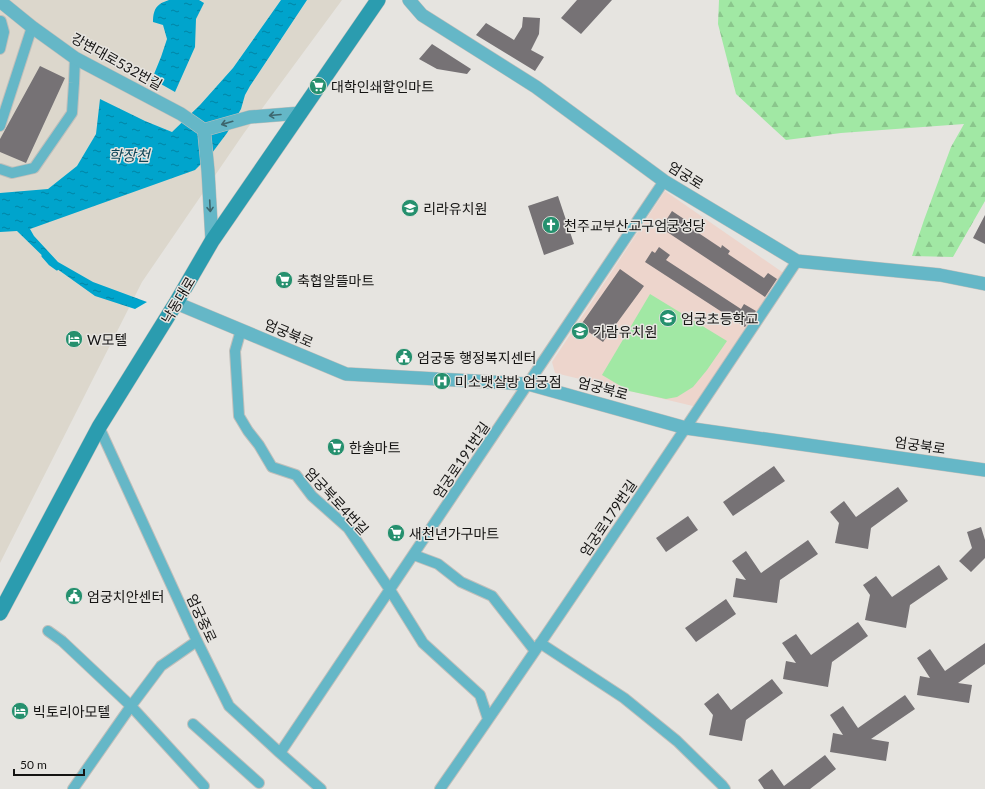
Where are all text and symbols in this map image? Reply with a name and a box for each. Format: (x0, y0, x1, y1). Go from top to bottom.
street label: 강변대로532번길 (68, 29, 166, 93)
supermarket icon: 대학인쇄할인마트 (308, 76, 328, 96)
place label: 대학인쇄할인마트 (331, 78, 434, 95)
one-way arrow (269, 111, 282, 118)
one-way arrow (221, 120, 234, 127)
water label: 학장천 (108, 146, 152, 164)
street label: 엄궁로 (665, 158, 707, 193)
school or university icon: 리라유치원 (400, 198, 420, 218)
one-way arrow (207, 199, 214, 212)
place label: 리라유치원 (423, 200, 487, 217)
church icon: 천주교부산교구엄궁성당 (541, 215, 561, 235)
place label: 천주교부산교구엄궁성당 (564, 217, 706, 234)
supermarket icon: 축협알뜰마트 (274, 270, 294, 290)
place label: 축협알뜰마트 (297, 272, 374, 289)
street label: 낙동대로 (157, 273, 199, 326)
school or university icon: 엄궁초등학교 (658, 308, 678, 328)
place label: 엄궁초등학교 (681, 310, 758, 327)
street label: 엄궁북로 (262, 315, 316, 351)
school or university icon: 가람유치원 (570, 321, 590, 341)
place label: 가람유치원 (593, 323, 657, 340)
hotel icon: W모텔 (64, 329, 84, 349)
place label: W모텔 (87, 331, 127, 348)
public building icon: 엄궁동 행정복지센터 (394, 347, 414, 367)
place label: 엄궁동 행정복지센터 (417, 349, 537, 366)
hospital icon: 미소뱃살방 엄궁점 (432, 371, 452, 391)
place label: 미소뱃살방 엄궁점 (455, 373, 562, 390)
street label: 엄궁북로 (576, 373, 630, 403)
street label: 엄궁로191번길 (429, 418, 493, 502)
street label: 엄궁북로 (893, 433, 947, 457)
supermarket icon: 한솔마트 (326, 437, 346, 457)
place label: 한솔마트 (349, 439, 401, 456)
street label: 엄궁북로4번길 (302, 464, 372, 538)
street label: 엄궁로179번길 (576, 476, 640, 560)
supermarket icon: 새천년가구마트 (386, 523, 406, 543)
place label: 새천년가구마트 (409, 525, 499, 542)
public building icon: 엄궁치안센터 (64, 586, 84, 606)
place label: 엄궁치안센터 (87, 588, 164, 605)
street label: 엄궁중로 (183, 591, 221, 645)
hotel icon: 빅토리아모텔 (10, 701, 30, 721)
place label: 빅토리아모텔 (33, 703, 110, 720)
scale bar (14, 751, 84, 777)
text: 50 m (20, 757, 47, 772)

